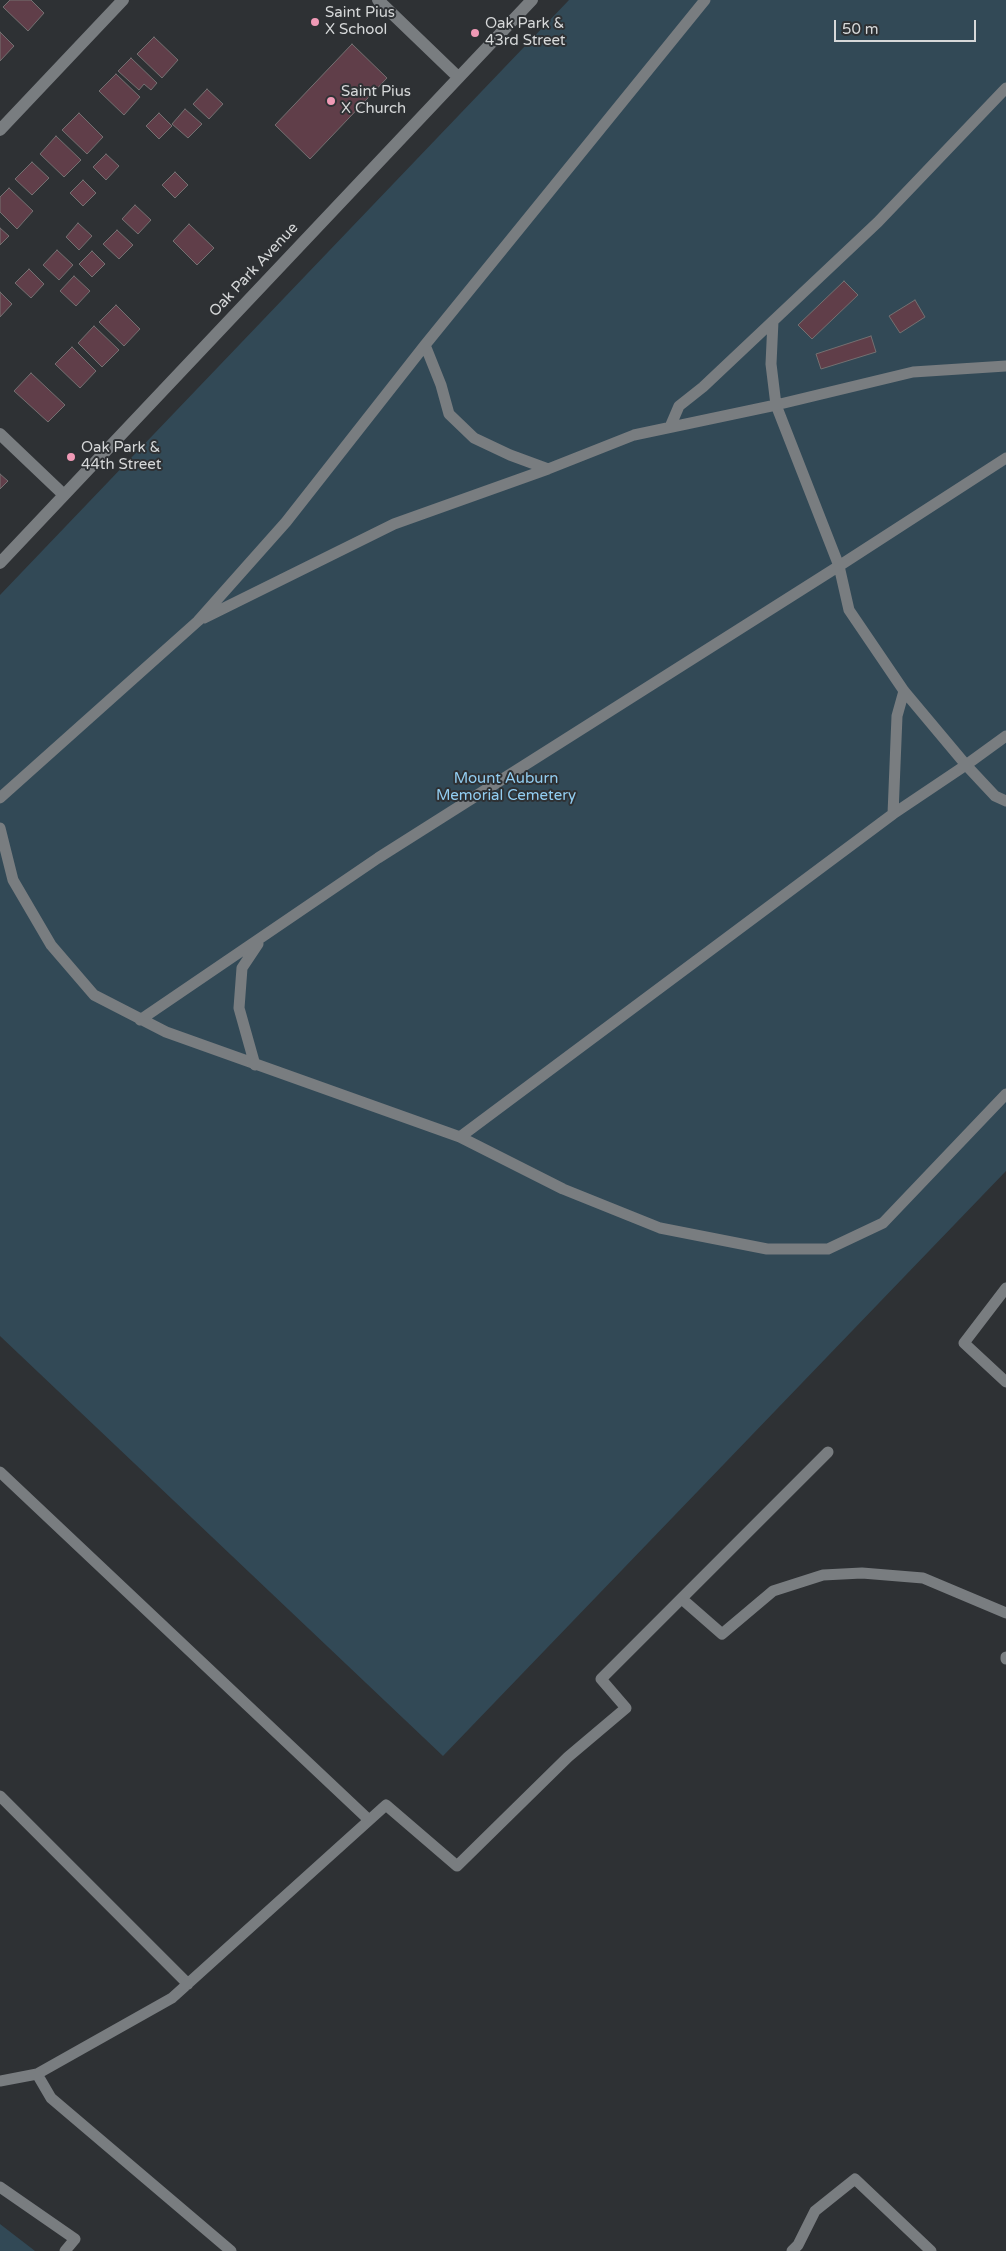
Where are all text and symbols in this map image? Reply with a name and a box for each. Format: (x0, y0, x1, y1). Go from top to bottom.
place label: Saint Pius X School (325, 4, 395, 39)
scale bar (836, 10, 978, 42)
place label: Oak Park & 43rd Street (485, 15, 566, 50)
marker: Saint Pius X School (309, 16, 321, 28)
text: 50 m (842, 20, 879, 38)
marker: Oak Park & 43rd Street (469, 27, 481, 39)
place label: Saint Pius X Church (341, 83, 411, 118)
marker: Saint Pius X Church (325, 95, 337, 107)
street label: Oak Park Avenue (206, 219, 302, 321)
place label: Oak Park & 44th Street (81, 439, 161, 474)
marker: Oak Park & 44th Street (65, 451, 77, 463)
park label: Mount Auburn Memorial Cemetery (436, 770, 576, 805)

